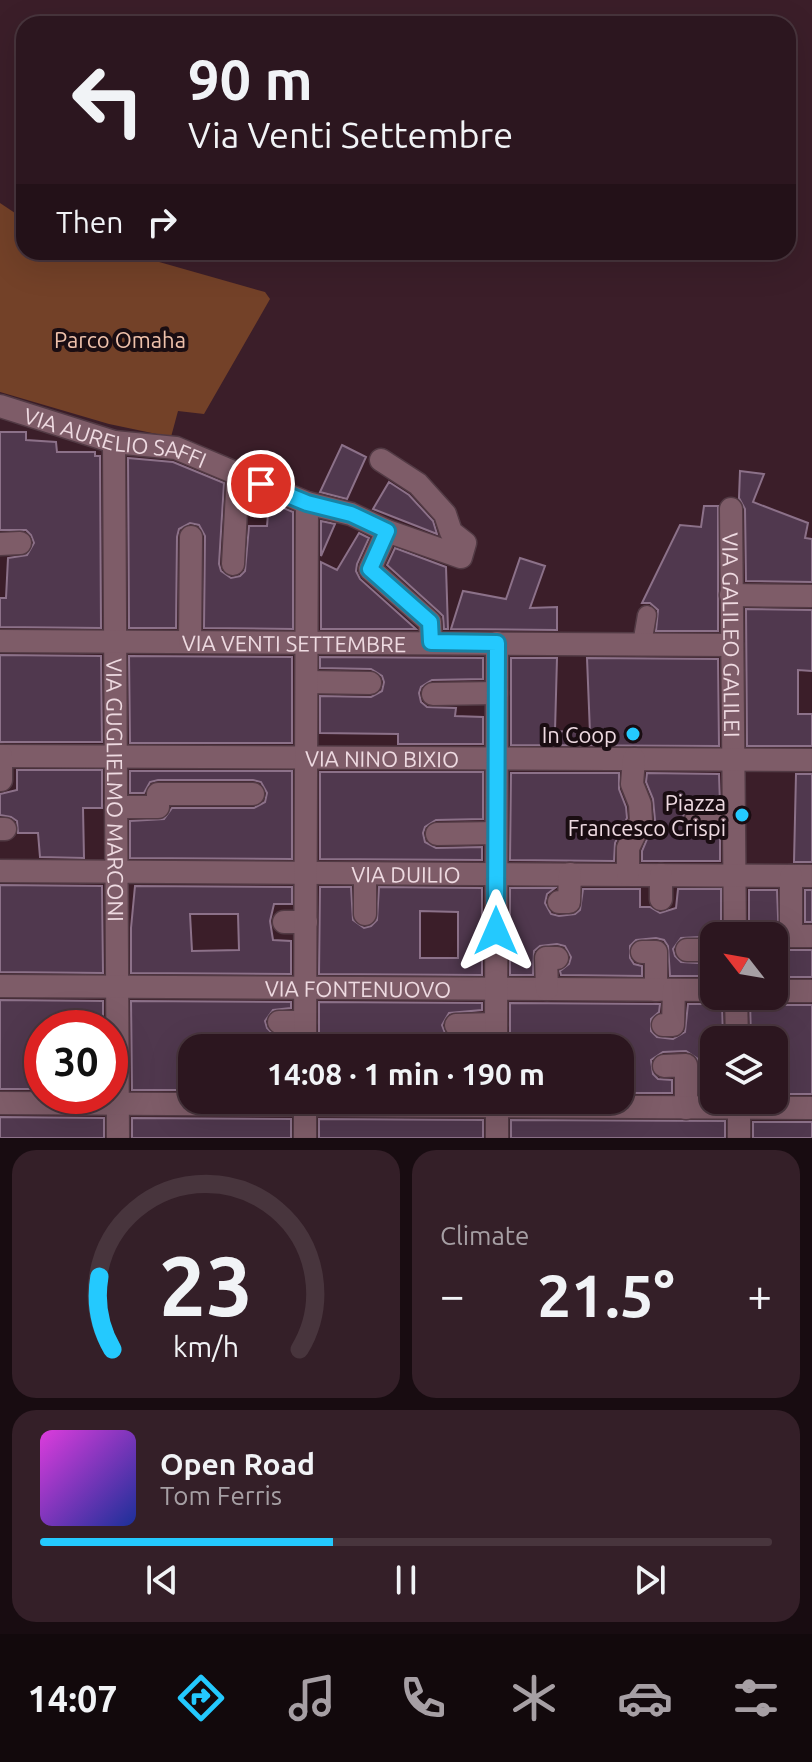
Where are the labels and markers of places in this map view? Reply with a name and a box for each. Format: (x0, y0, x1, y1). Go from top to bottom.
pin (227, 450, 295, 518)
place label: In Coop (542, 722, 617, 747)
marker: In Coop (624, 725, 642, 743)
place label: Piazza Francesco Crispi (568, 790, 726, 840)
marker: Piazza Francesco Crispi (733, 806, 751, 824)

